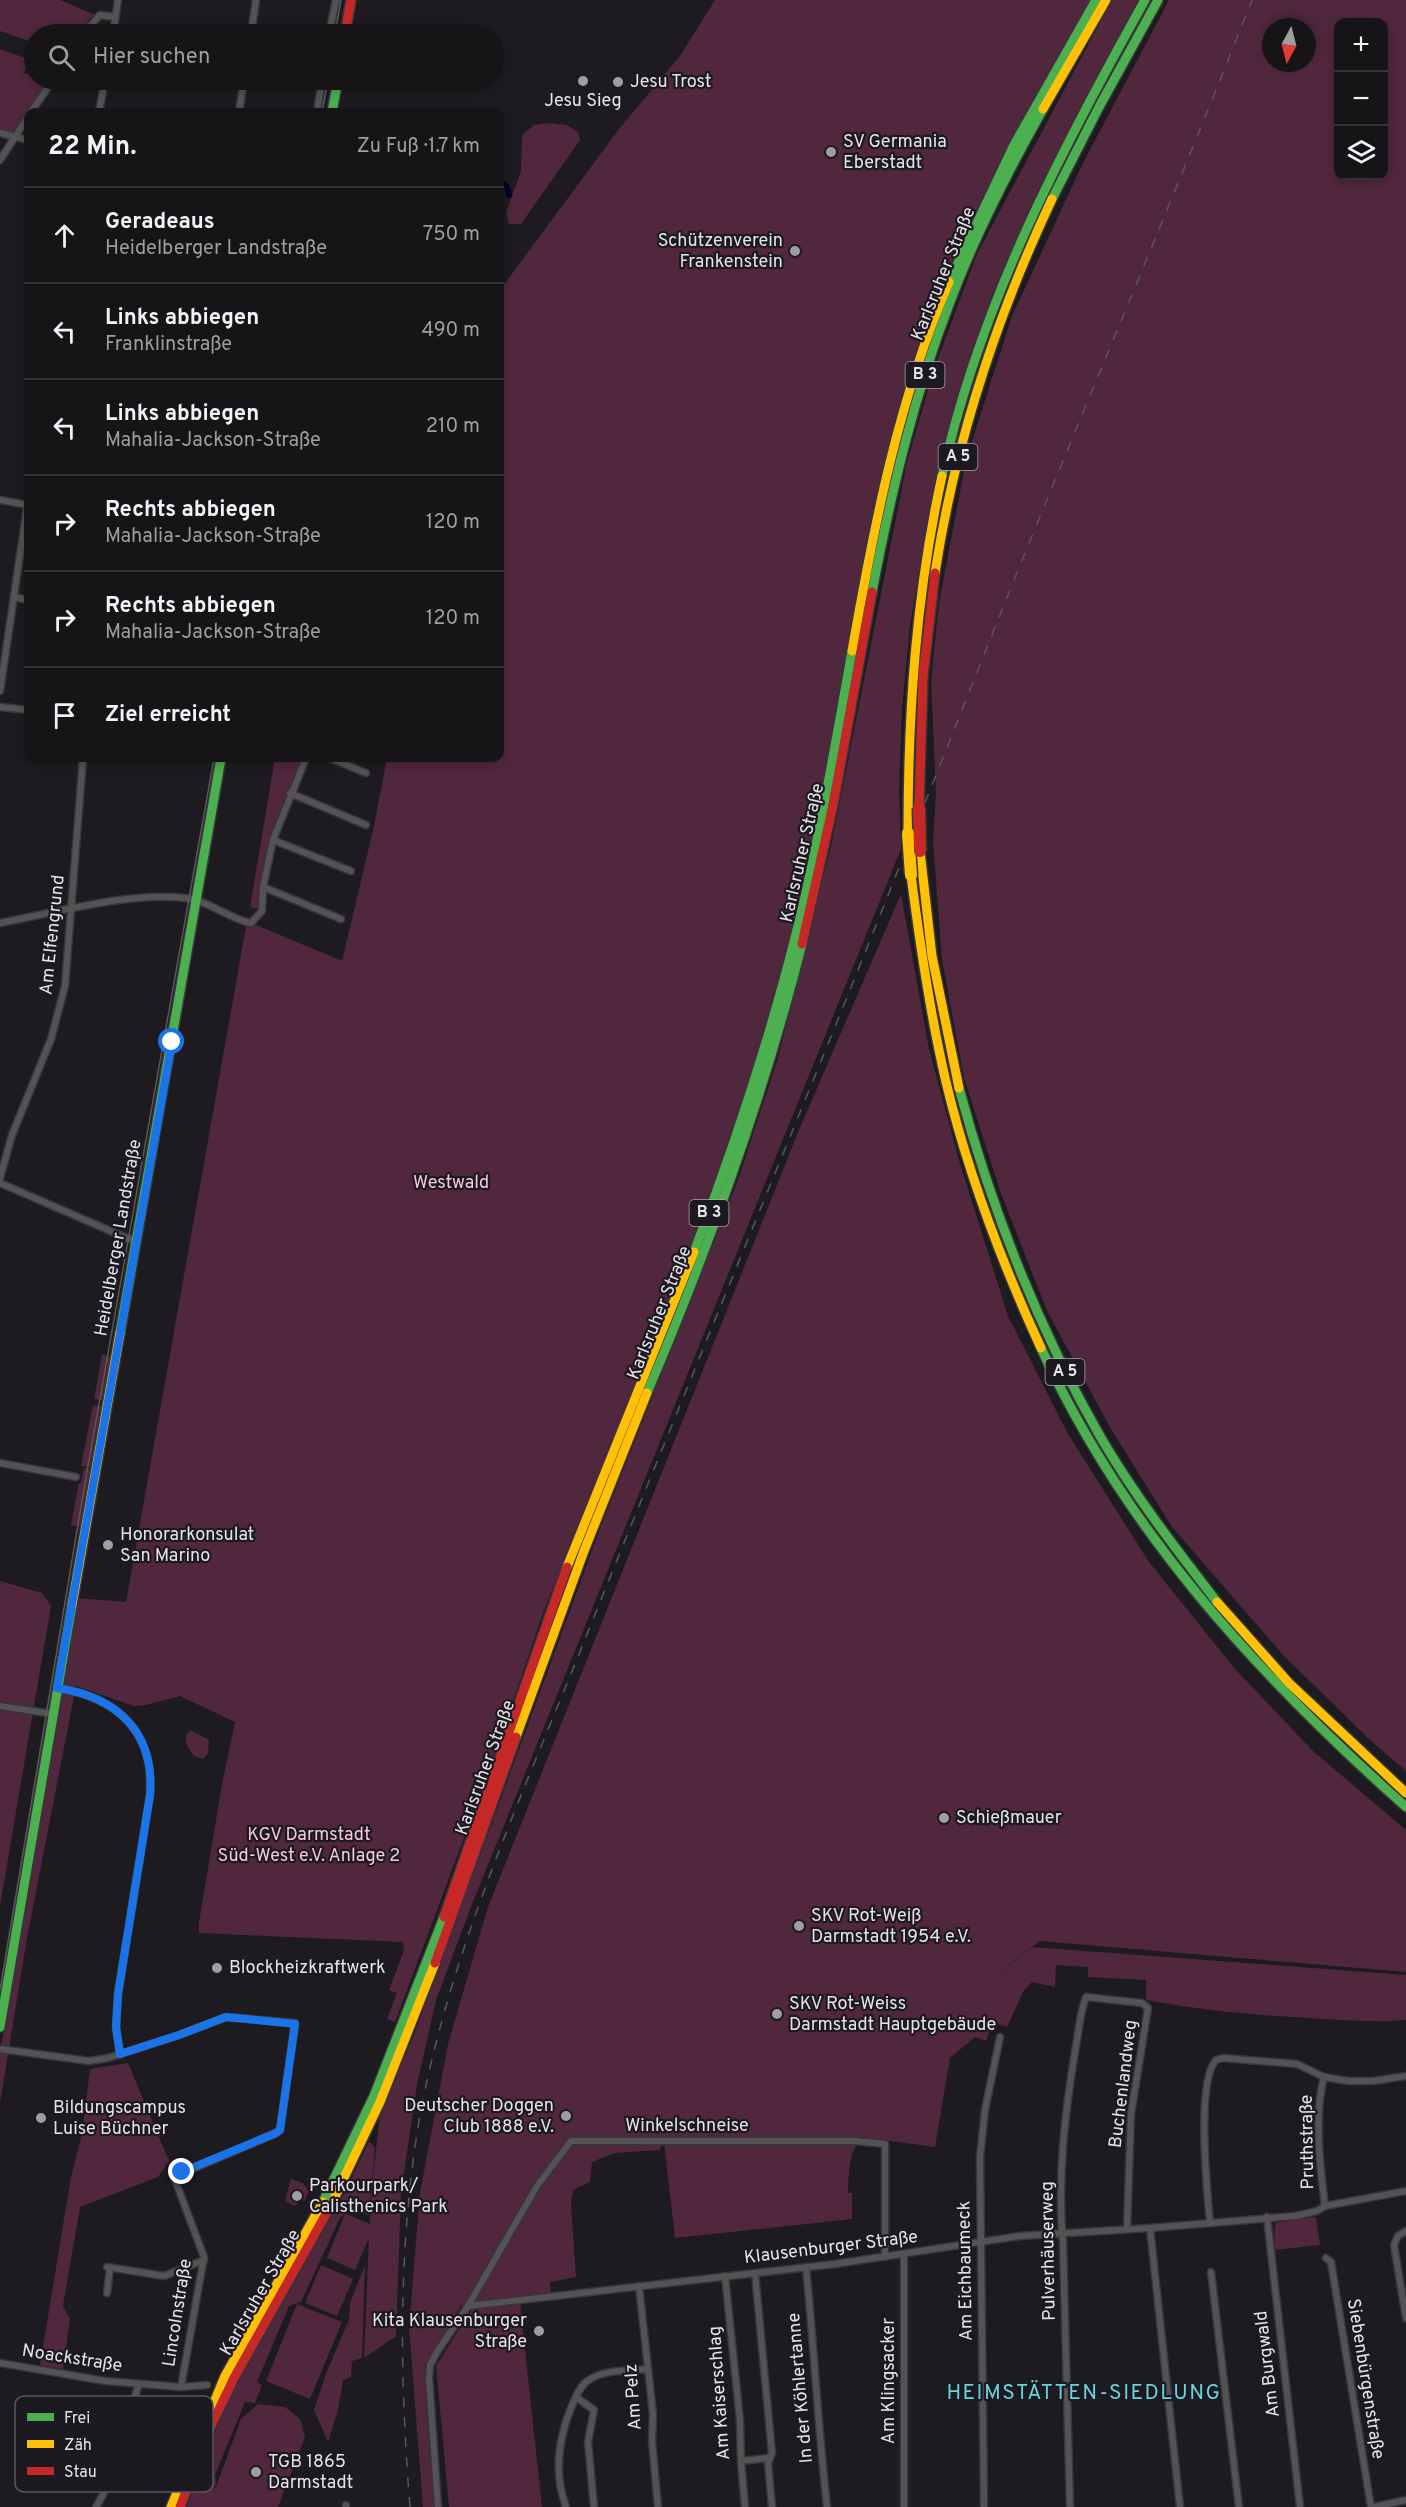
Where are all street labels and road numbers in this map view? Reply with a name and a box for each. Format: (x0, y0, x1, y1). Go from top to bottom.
street label: Karlsruher Straße (907, 204, 981, 344)
road number: B 3 (906, 362, 944, 388)
road number: A 5 (938, 444, 978, 470)
street label: Karlsruher Straße (776, 781, 830, 925)
street label: Am Elfengrund (35, 874, 71, 996)
street label: Heidelberger Landstraße (90, 1138, 148, 1338)
road number: B 3 (690, 1200, 728, 1226)
street label: Karlsruher Straße (623, 1243, 697, 1383)
road number: A 5 (1046, 1359, 1084, 1385)
street label: Karlsruher Straße (451, 1697, 521, 1839)
street label: Buchenlandweg (1105, 2019, 1143, 2149)
street label: Pruthstraße (1296, 2094, 1320, 2190)
street label: Winkelschneise (625, 2115, 749, 2138)
street label: Pulverhäuserweg (1036, 2181, 1062, 2321)
street label: Am Eichbaumeck (953, 2201, 979, 2341)
street label: Karlsruher Straße (215, 2226, 307, 2360)
street label: Klausenburger Straße (743, 2226, 919, 2270)
street label: Lincolnstraße (158, 2257, 198, 2369)
street label: Siebenbürgenstraße (1341, 2297, 1389, 2461)
street label: Am Burgwald (1250, 2309, 1286, 2419)
street label: In der Köhlertanne (783, 2312, 819, 2464)
street label: Am Klingsacker (878, 2318, 901, 2444)
street label: Am Kaiserschlag (704, 2325, 736, 2461)
street label: Noackstraße (20, 2340, 124, 2378)
street label: Am Pelz (620, 2363, 648, 2431)

